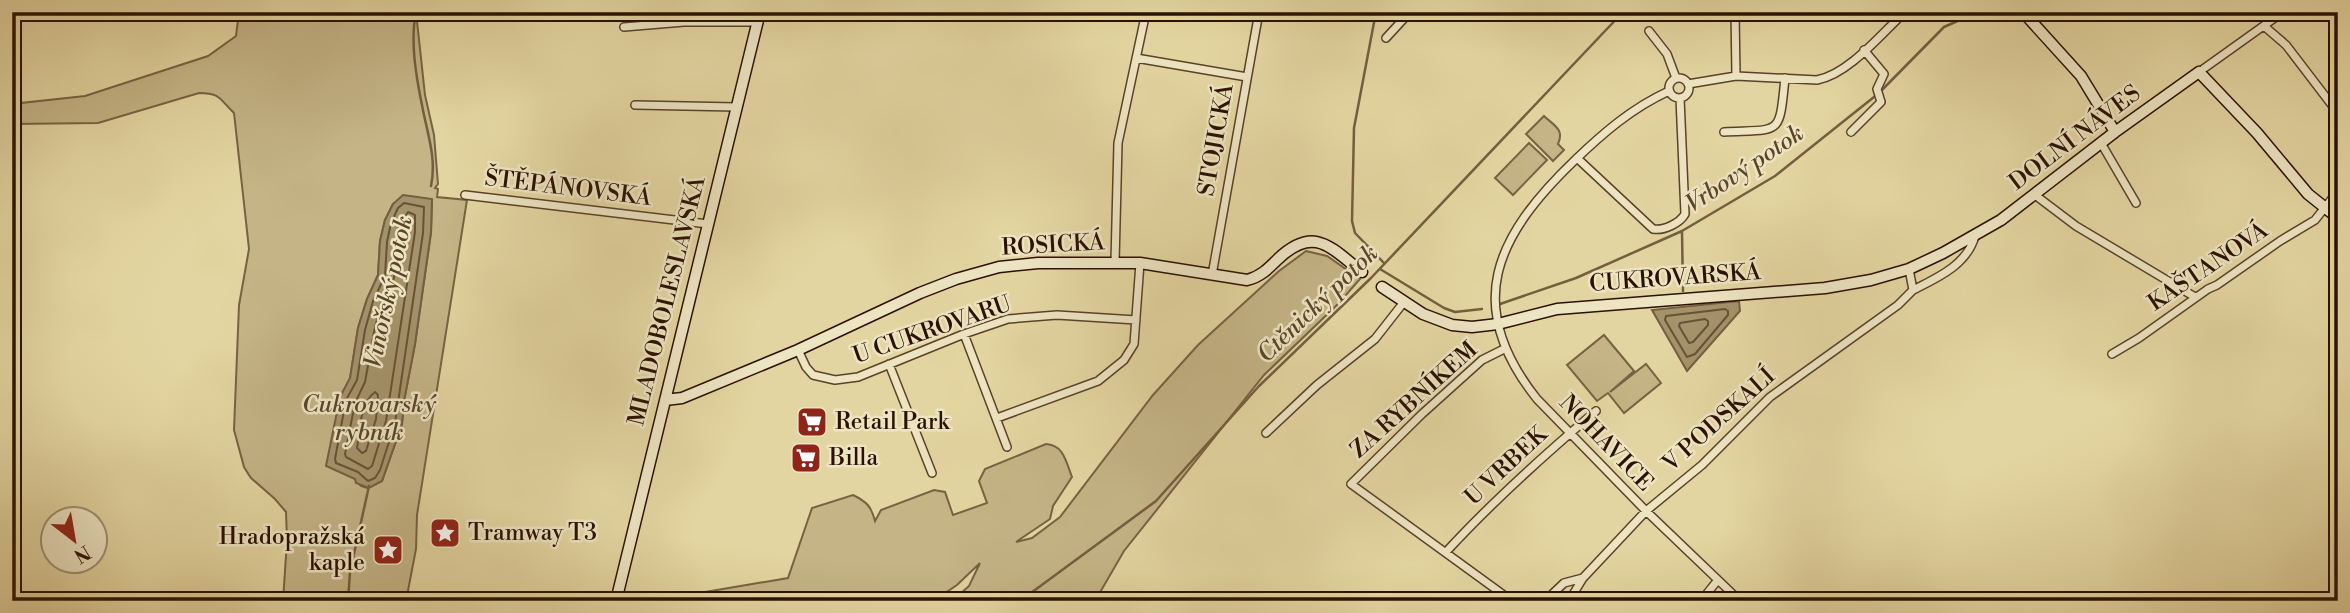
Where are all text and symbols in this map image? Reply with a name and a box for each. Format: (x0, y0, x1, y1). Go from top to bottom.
street label: DOLNÍ NÁVES (2002, 78, 2146, 197)
street label: STOJICKÁ (1190, 80, 1240, 198)
water label: Vrbový potok (1680, 119, 1810, 219)
street label: ŠTĚPÁNOVSKÁ (483, 161, 654, 212)
street label: MLADOBOLESLAVSKÁ (621, 172, 712, 428)
water label: Vinořský potok (358, 213, 420, 371)
street label: KAŠTANOVÁ (2141, 213, 2274, 317)
street label: ROSICKÁ (1001, 226, 1107, 262)
water label: Ctěnický potok (1251, 239, 1385, 369)
street label: CUKROVARSKÁ (1588, 256, 1763, 298)
street label: U CUKROVARU (849, 290, 1015, 370)
street label: ZA RYBNÍKEM (1343, 334, 1484, 464)
street label: V PODSKALÍ (1655, 361, 1781, 478)
street label: NOHAVICE (1553, 389, 1659, 497)
water label: Cukrovarský rybník (302, 390, 437, 448)
supermarket icon: Retail Park (795, 405, 829, 439)
place label: Retail Park (835, 408, 950, 436)
street label: U VRBEK (1459, 419, 1555, 511)
supermarket icon: Billa (789, 441, 823, 475)
place label: Billa (828, 444, 878, 472)
north arrow (38, 504, 108, 574)
place icon: Tramway T3 (428, 516, 462, 550)
place label: Tramway T3 (468, 519, 597, 547)
place label: Hradopražská kaple (219, 523, 365, 577)
place icon: Hradopražská kaple (371, 533, 405, 567)
text: N (70, 540, 95, 568)

